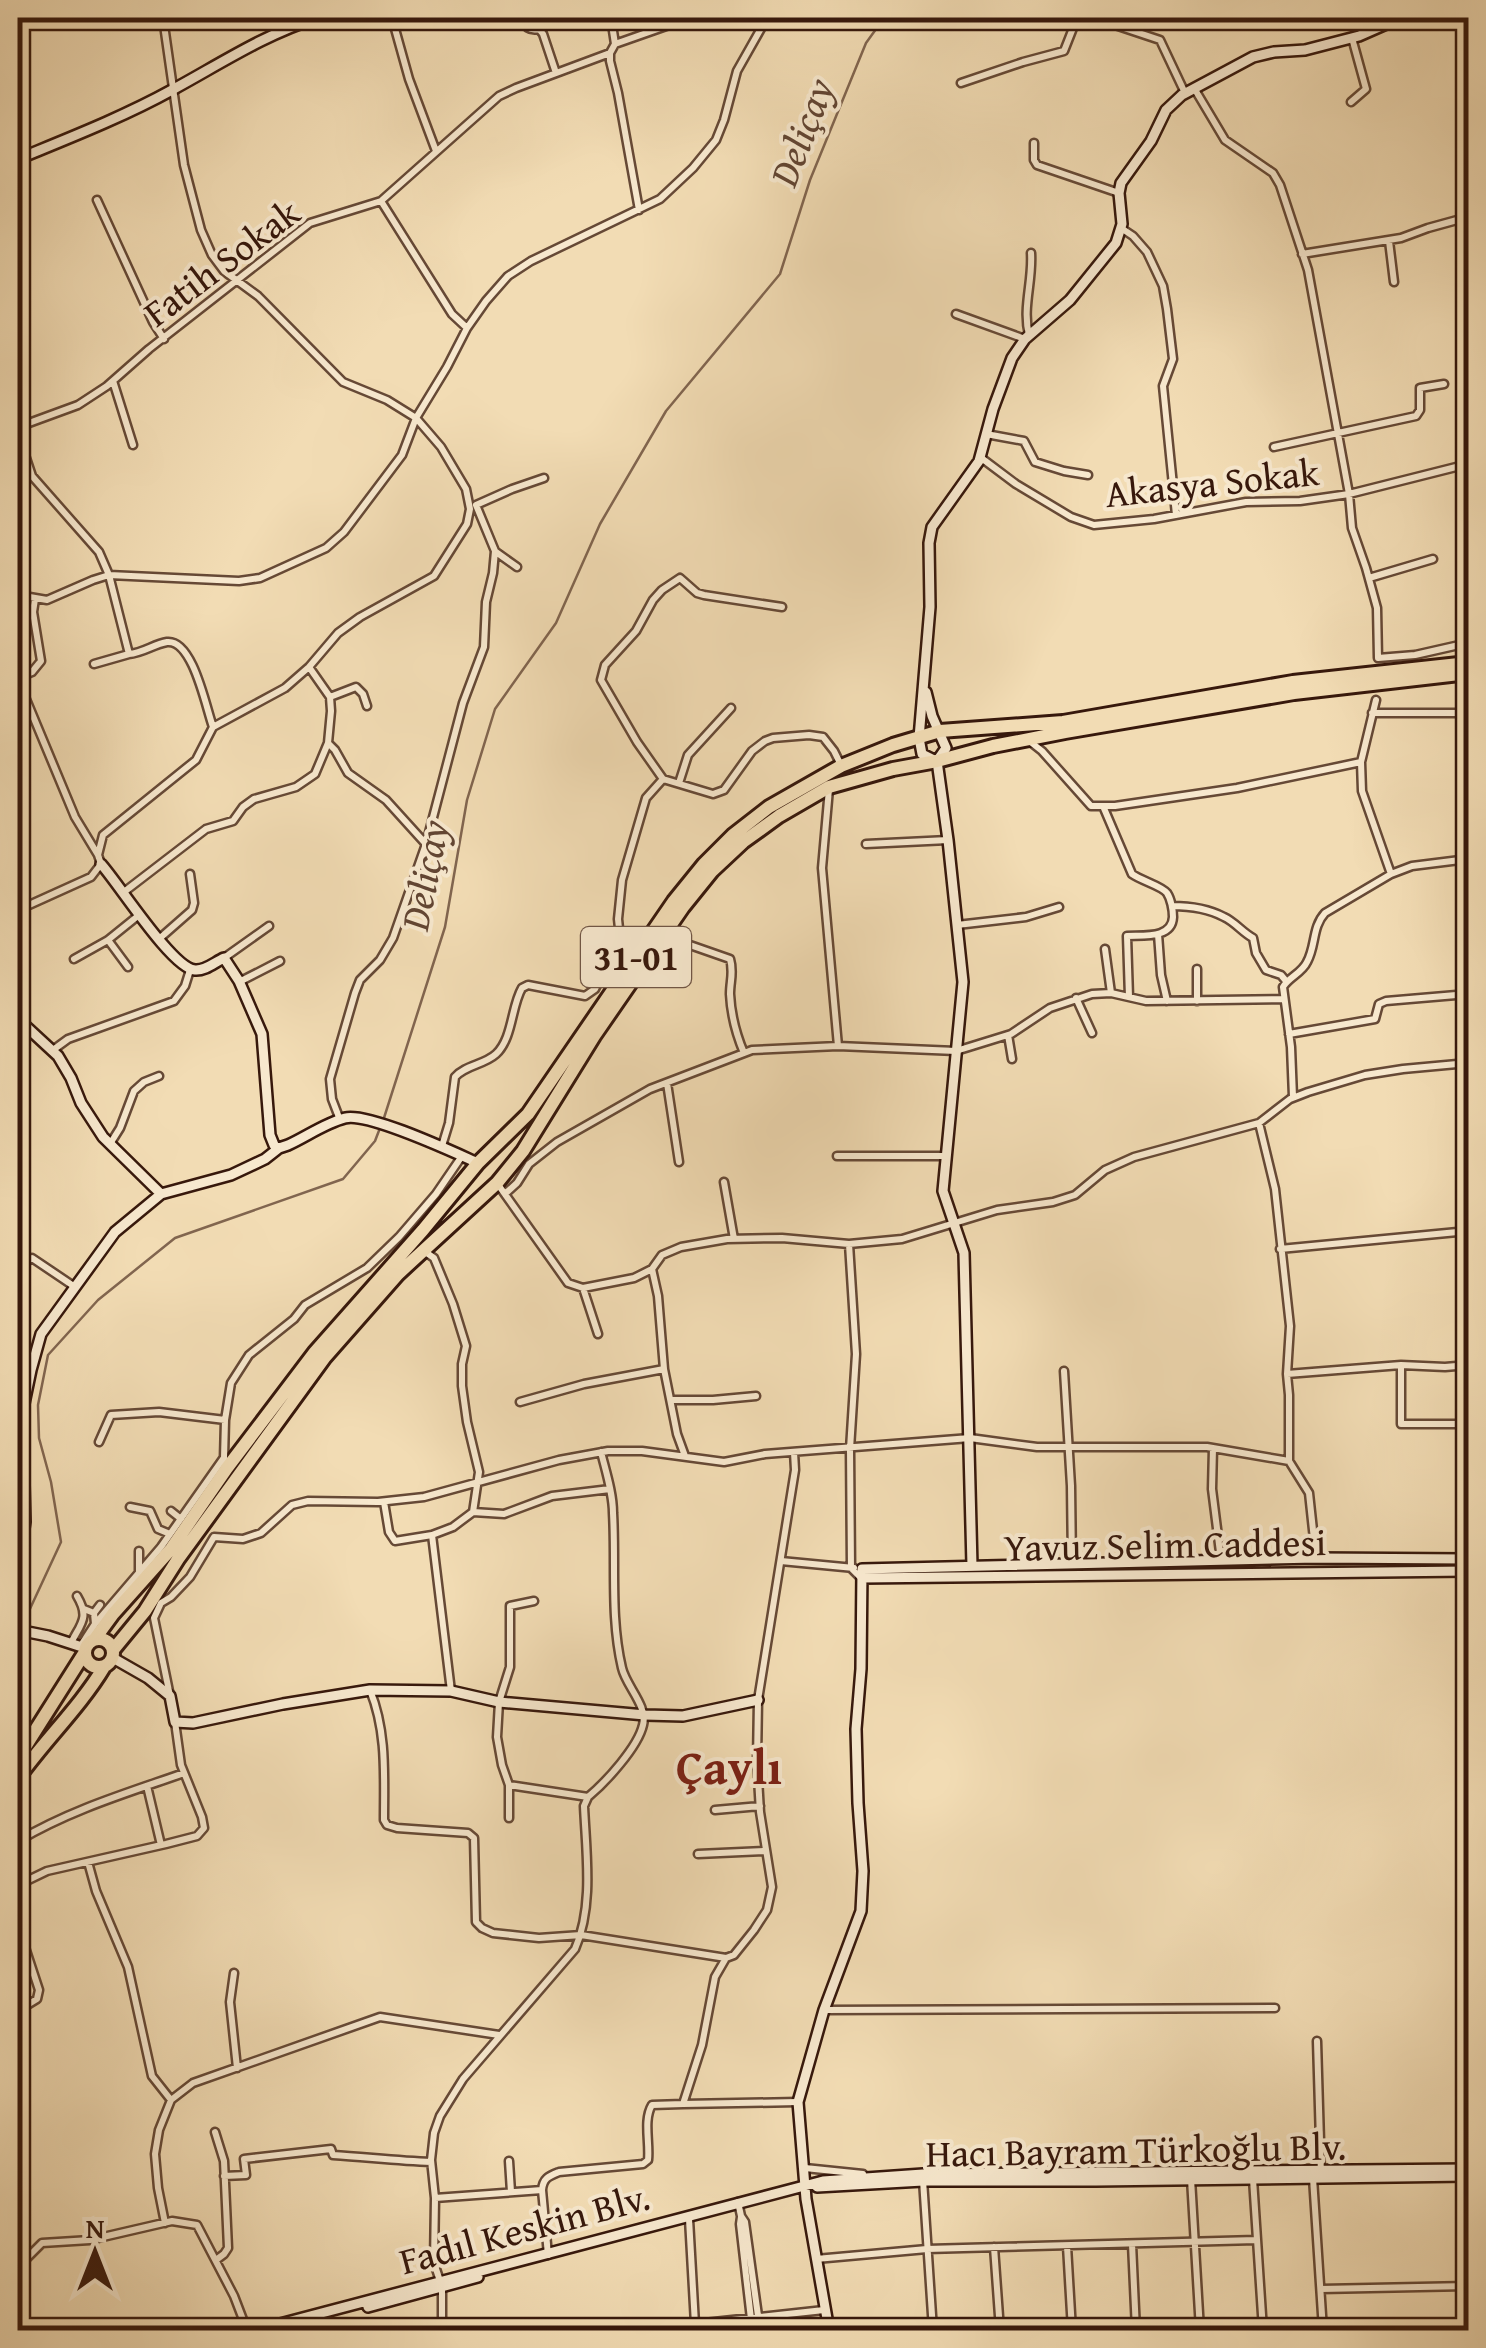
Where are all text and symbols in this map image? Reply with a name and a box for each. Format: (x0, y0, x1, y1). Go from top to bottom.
water label: Deliçay (753, 69, 849, 196)
street label: Fatih Sokak (131, 184, 312, 340)
street label: Akasya Sokak (1102, 443, 1322, 521)
water label: Deliçay (384, 815, 464, 936)
road number: 31-01 (581, 927, 691, 987)
street label: Yavuz Selim Caddesi (1003, 1513, 1327, 1575)
district label: Çaylı (676, 1731, 782, 1802)
street label: Hacı Bayram Türkoğlu Blv. (925, 2117, 1347, 2181)
street label: Fadıl Keskin Blv. (393, 2168, 655, 2288)
north arrow (45, 2203, 145, 2303)
text: N (86, 2207, 105, 2248)

